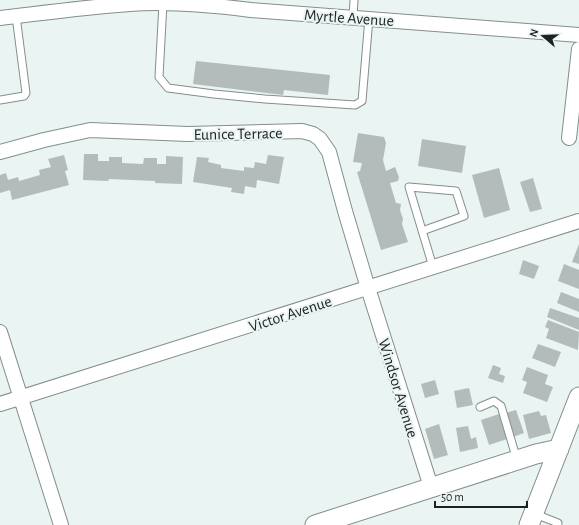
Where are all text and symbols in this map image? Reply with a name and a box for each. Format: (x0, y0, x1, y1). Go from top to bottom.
street label: Myrtle Avenue (303, 7, 394, 30)
north arrow (523, 16, 563, 56)
text: N (528, 27, 540, 38)
street label: Eunice Terrace (193, 125, 283, 143)
street label: Victor Avenue (247, 293, 334, 335)
street label: Windsor Avenue (375, 337, 421, 440)
scale bar (435, 483, 527, 509)
text: 50 m (441, 491, 464, 503)

